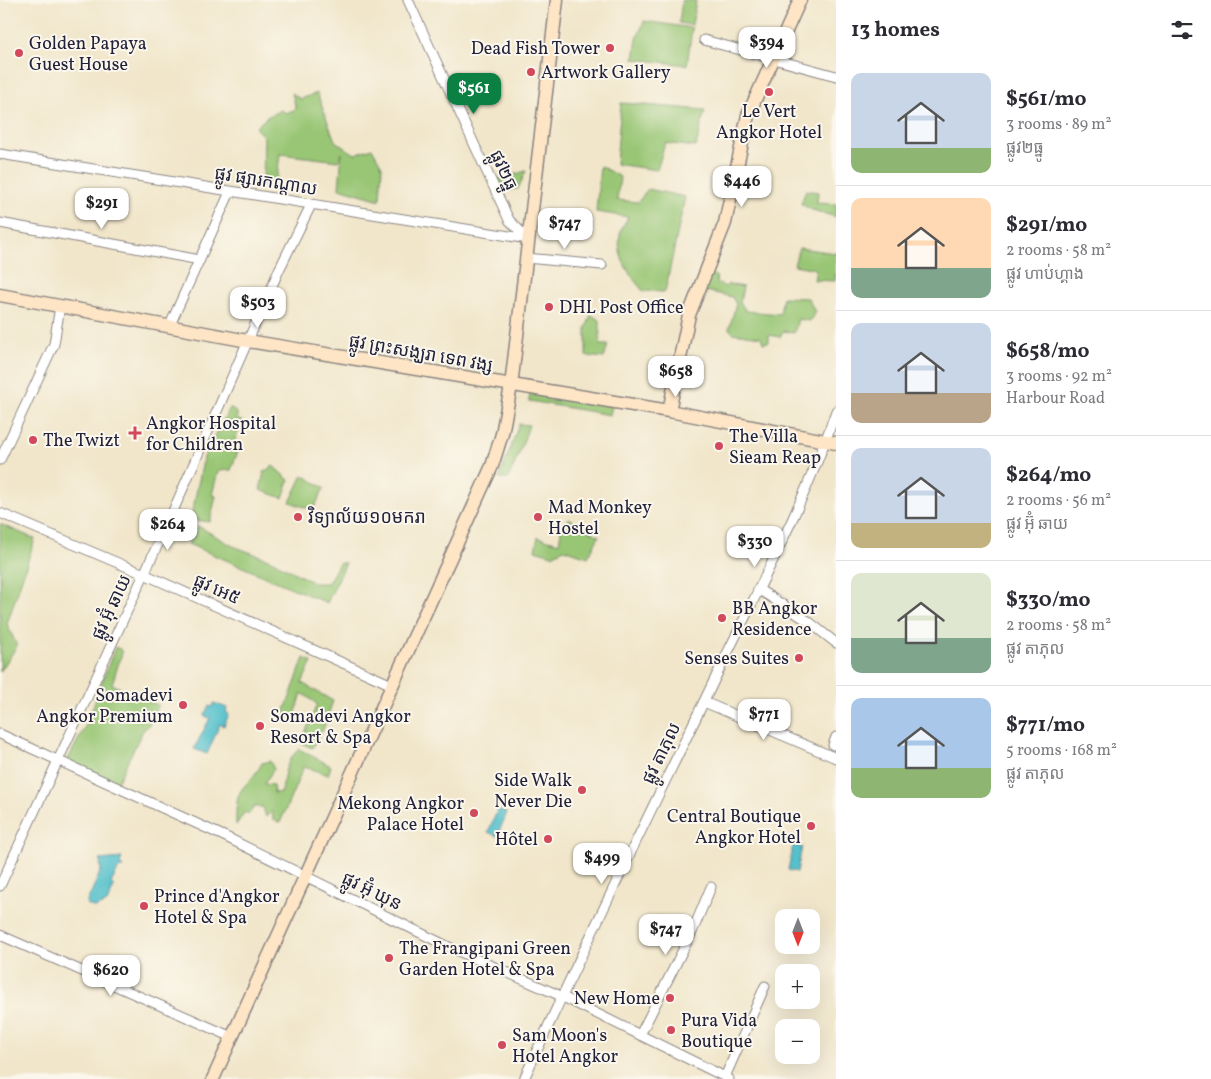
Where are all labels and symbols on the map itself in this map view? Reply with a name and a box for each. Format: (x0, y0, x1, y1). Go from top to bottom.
pin: $394 (737, 27, 797, 69)
place label: Golden Papaya Guest House (29, 32, 147, 78)
place label: Dead Fish Tower (471, 37, 600, 62)
marker: Dead Fish Tower (604, 42, 616, 54)
marker: Golden Papaya Guest House (13, 47, 25, 59)
place label: Artwork Gallery (541, 61, 671, 86)
marker: Artwork Gallery (525, 66, 537, 78)
pin: $561 (444, 72, 504, 115)
marker: Le Vert Angkor Hotel (763, 86, 775, 98)
place label: Le Vert Angkor Hotel (716, 100, 822, 146)
street label: ផ្លូវ២ធ្នូ (480, 146, 523, 196)
street label: ផ្លូវ ផ្សារកណ្តាល (212, 162, 319, 205)
pin: $446 (712, 166, 772, 208)
pin: $291 (72, 188, 132, 230)
pin: $747 (535, 208, 595, 250)
pin: $503 (228, 286, 288, 329)
place label: DHL Post Office (559, 296, 684, 321)
marker: DHL Post Office (543, 301, 555, 313)
street label: ផ្លូវ ព្រះសង្ឃរា ទេព វង្ស (346, 329, 495, 382)
pin: $658 (646, 356, 706, 398)
place label: Angkor Hospital for Children (146, 412, 276, 458)
place label: The Villa Sieam Reap (729, 425, 821, 471)
marker: Angkor Hospital for Children (128, 426, 142, 440)
place label: The Twizt (43, 429, 120, 454)
marker: The Twizt (27, 434, 39, 446)
marker: The Villa Sieam Reap (713, 440, 725, 452)
place label: Mad Monkey Hostel (548, 496, 652, 542)
place label: វិទ្យាល័យ១០មករា (307, 506, 426, 531)
pin: $264 (138, 508, 198, 551)
marker: វិទ្យាល័យ១០មករា (292, 511, 304, 523)
marker: Mad Monkey Hostel (532, 511, 544, 523)
pin: $330 (725, 526, 785, 568)
street label: ផ្លូវ អេ៥ (188, 569, 244, 614)
street label: ផ្លូវ អ៊ុំ ឆាយ (84, 570, 141, 645)
place label: BB Angkor Residence (732, 597, 818, 643)
marker: BB Angkor Residence (716, 612, 728, 624)
place label: Senses Suites (684, 647, 789, 672)
marker: Senses Suites (793, 652, 805, 664)
place label: Somadevi Angkor Premium (36, 684, 173, 730)
pin: $771 (734, 698, 794, 741)
marker: Somadevi Angkor Premium (177, 699, 189, 711)
place label: Somadevi Angkor Resort & Spa (270, 705, 411, 751)
street label: ផ្លូវ តាភុល (637, 719, 690, 790)
marker: Somadevi Angkor Resort & Spa (254, 720, 266, 732)
place label: Side Walk Never Die (494, 769, 572, 815)
marker: Side Walk Never Die (576, 784, 588, 796)
place label: Mekong Angkor Palace Hotel (337, 792, 464, 838)
place label: Central Boutique Angkor Hotel (667, 805, 801, 851)
marker: Mekong Angkor Palace Hotel (468, 807, 480, 819)
marker: Central Boutique Angkor Hotel (805, 820, 817, 832)
place label: Hôtel (495, 828, 538, 853)
marker: Hôtel (542, 833, 554, 845)
pin: $499 (572, 842, 632, 885)
street label: ផ្លូវ អ៊ុំ ឃុន (336, 865, 407, 920)
place label: Prince d'Angkor Hotel & Spa (154, 885, 280, 931)
marker: Prince d'Angkor Hotel & Spa (138, 900, 150, 912)
north arrow (775, 909, 820, 954)
pin: $747 (636, 914, 696, 956)
place label: The Frangipani Green Garden Hotel & Spa (399, 937, 571, 983)
marker: The Frangipani Green Garden Hotel & Spa (383, 952, 395, 964)
pin: $620 (81, 954, 141, 997)
place label: New Home (574, 987, 660, 1012)
marker: New Home (664, 992, 676, 1004)
place label: Pura Vida Boutique (681, 1009, 757, 1055)
place label: Sam Moon's Hotel Angkor (512, 1024, 619, 1070)
marker: Pura Vida Boutique (665, 1024, 677, 1036)
marker: Sam Moon's Hotel Angkor (496, 1039, 508, 1051)

